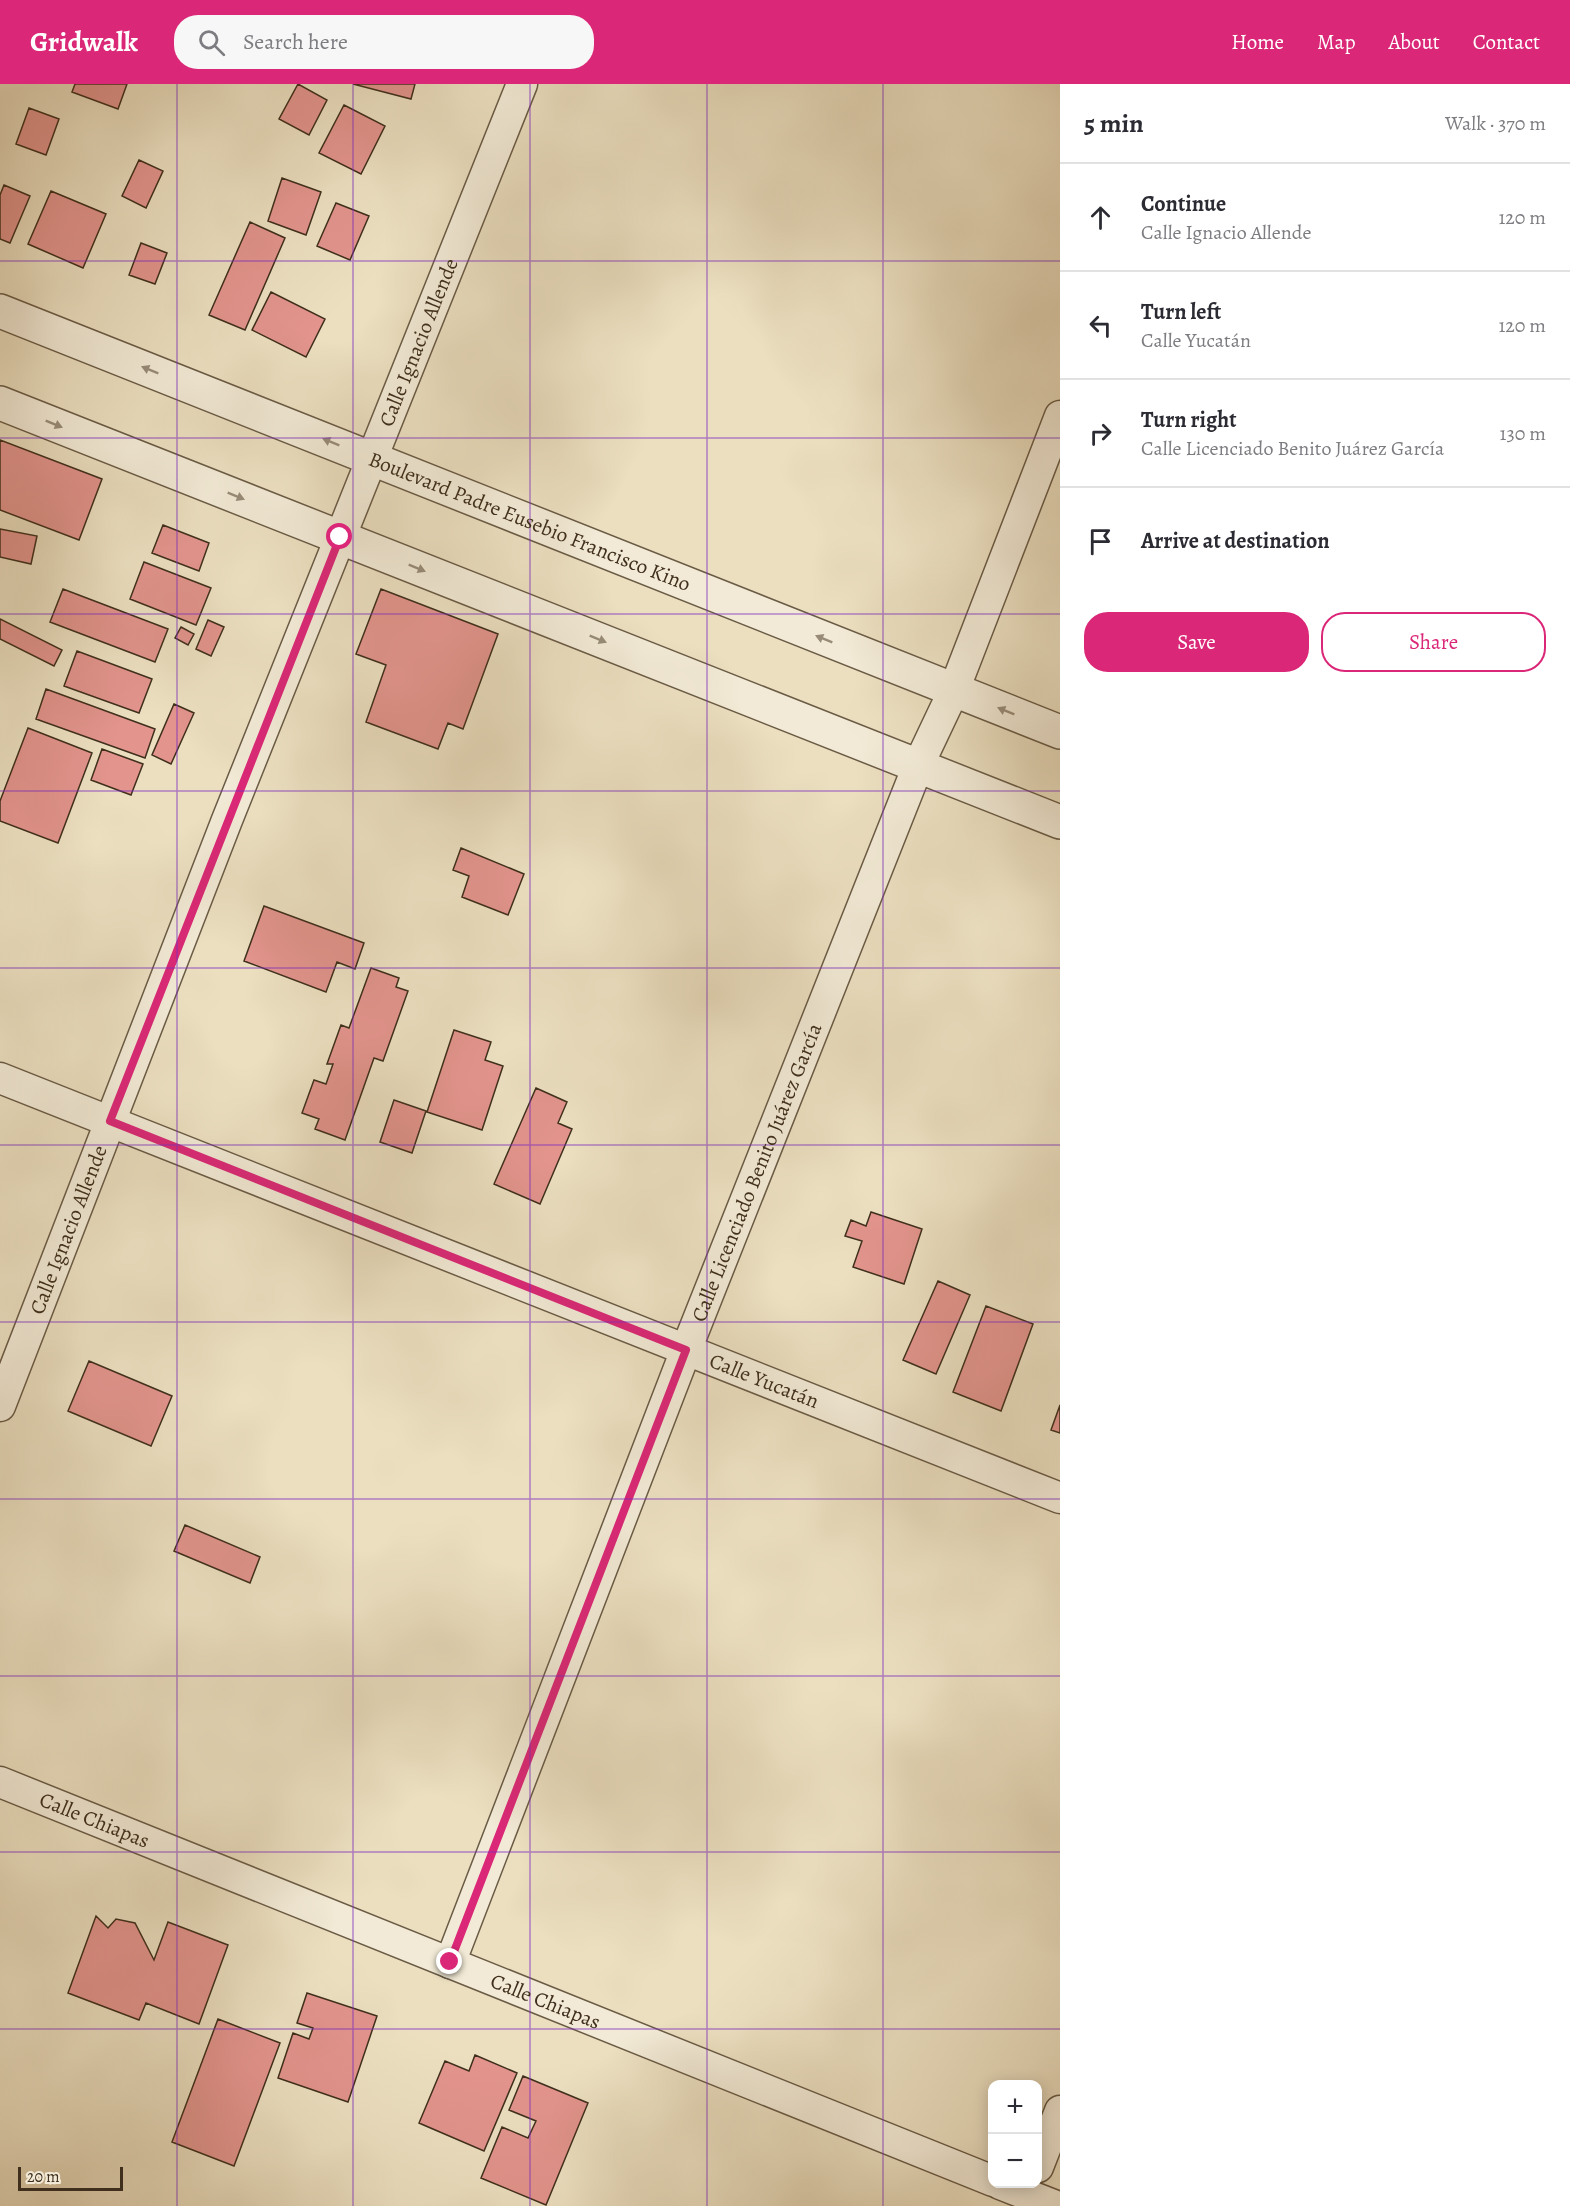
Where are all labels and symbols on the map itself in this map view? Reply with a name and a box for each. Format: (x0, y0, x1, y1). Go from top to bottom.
street label: Calle Ignacio Allende (372, 254, 465, 431)
one-way arrow (141, 365, 159, 374)
one-way arrow (46, 419, 64, 429)
one-way arrow (322, 437, 340, 446)
street label: Boulevard Padre Eusebio Francisco Kino (365, 445, 695, 598)
one-way arrow (227, 491, 245, 501)
route start (326, 523, 352, 549)
one-way arrow (408, 564, 426, 573)
one-way arrow (815, 633, 833, 643)
one-way arrow (590, 635, 608, 645)
one-way arrow (996, 705, 1014, 715)
street label: Calle Licenciado Benito Juárez García (685, 1019, 829, 1326)
street label: Calle Ignacio Allende (23, 1141, 114, 1318)
street label: Calle Yucatán (705, 1346, 823, 1415)
street label: Calle Chiapas (35, 1785, 154, 1855)
route end (436, 1948, 462, 1974)
street label: Calle Chiapas (486, 1967, 605, 2036)
scale bar (18, 2164, 123, 2192)

